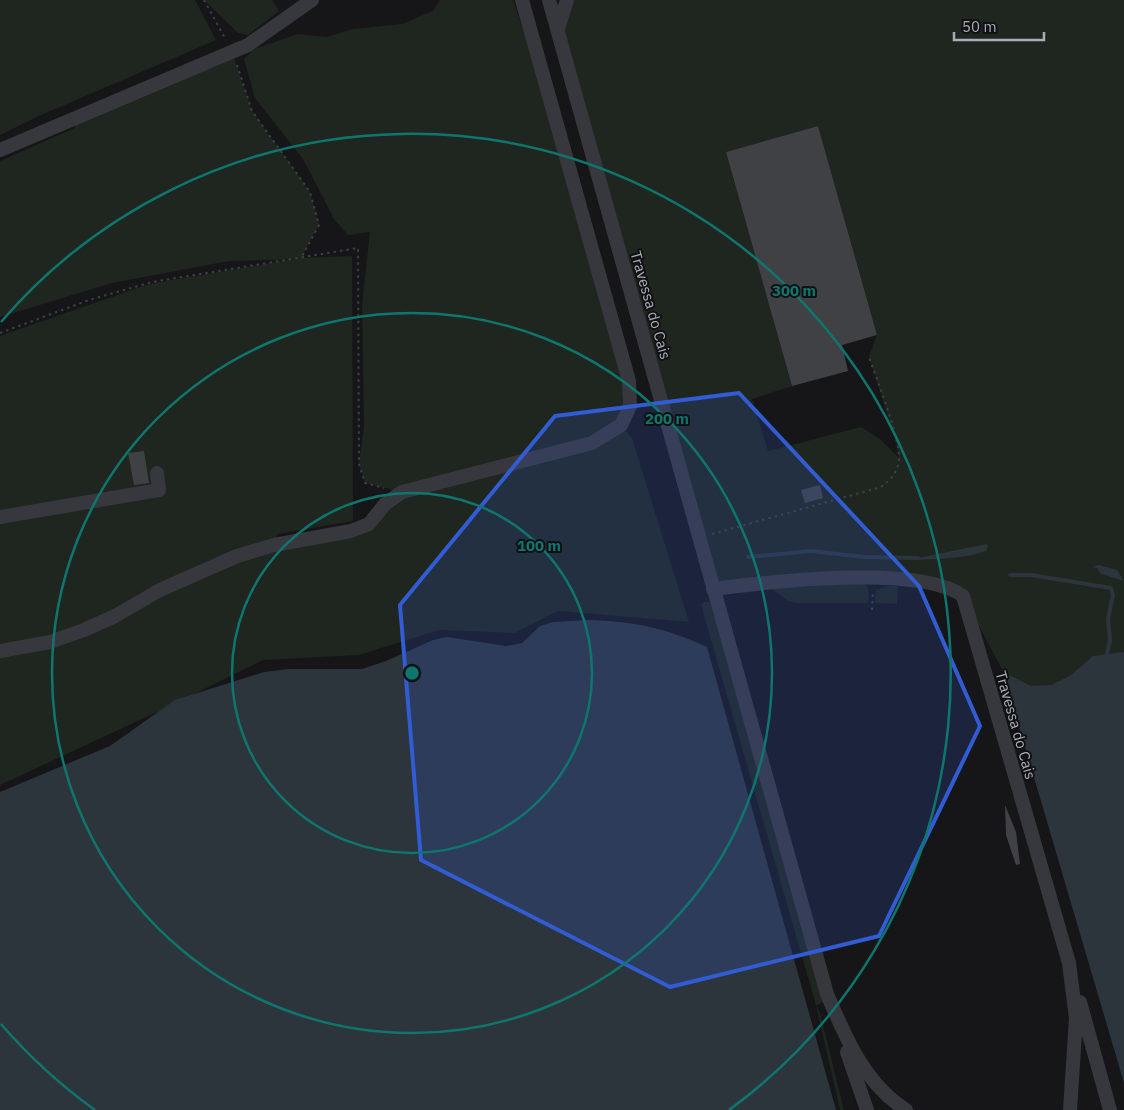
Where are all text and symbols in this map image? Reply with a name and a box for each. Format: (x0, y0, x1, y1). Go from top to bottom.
scale bar (954, 10, 1044, 42)
text: 50 m (962, 17, 997, 36)
street label: Travessa do Cais (626, 249, 676, 361)
text: 300 m (772, 281, 816, 300)
text: 200 m (645, 409, 689, 428)
text: 100 m (517, 536, 561, 555)
centre of rings (403, 664, 421, 682)
street label: Travessa do Cais (991, 669, 1041, 781)

